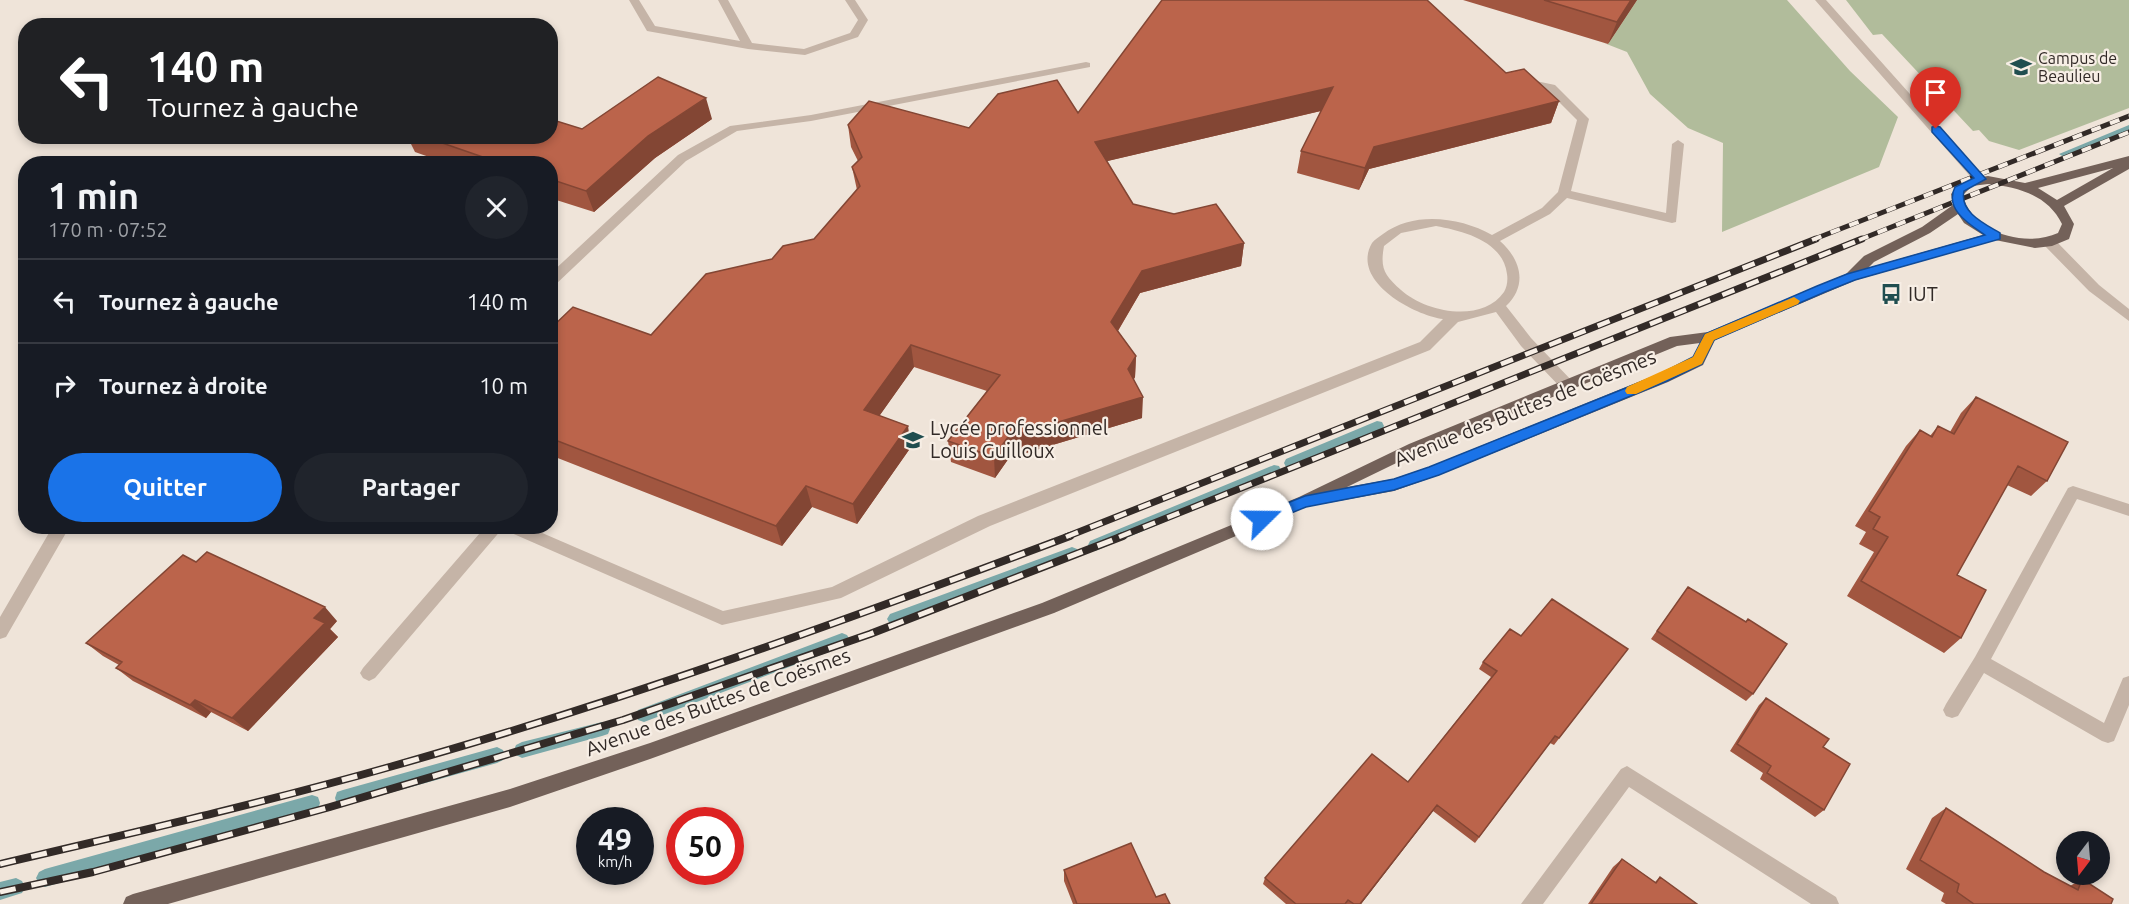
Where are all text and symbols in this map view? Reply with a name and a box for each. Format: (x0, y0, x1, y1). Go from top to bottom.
icon: left (48, 42, 126, 120)
text: 140 m (147, 43, 264, 90)
place label: Campus de Beaulieu (2038, 49, 2117, 85)
school or university icon: Campus de Beaulieu (2009, 55, 2033, 79)
pin (1910, 67, 1961, 129)
icon: arrive (1919, 76, 1952, 109)
text: Tournez à gauche (147, 92, 359, 122)
text: 1 min (48, 175, 139, 216)
button: close (465, 176, 528, 239)
text: 170 m · 07:52 (48, 218, 168, 241)
bus stop icon: IUT (1879, 282, 1903, 306)
place label: IUT (1908, 282, 1938, 305)
icon: left (48, 285, 81, 318)
text: Tournez à gauche (99, 289, 279, 314)
text: 140 m (467, 289, 528, 314)
street label: Avenue des Buttes de Coësmes (1391, 344, 1659, 471)
icon: right (48, 369, 81, 402)
text: Tournez à droite (99, 373, 268, 398)
text: 10 m (479, 373, 528, 398)
place label: Lycée professionnel Louis Guilloux (930, 416, 1108, 462)
school or university icon: Lycée professionnel Louis Guilloux (901, 428, 925, 452)
button: Quitter (48, 453, 282, 522)
button: Partager (294, 453, 528, 522)
position arrow (1230, 487, 1294, 551)
street label: Avenue des Buttes de Coësmes (582, 643, 853, 760)
speed limit sign: 50 (666, 807, 744, 885)
text: 49 (598, 822, 632, 856)
north arrow (2056, 831, 2110, 885)
map controls (2056, 831, 2110, 885)
text: km/h (598, 853, 632, 870)

